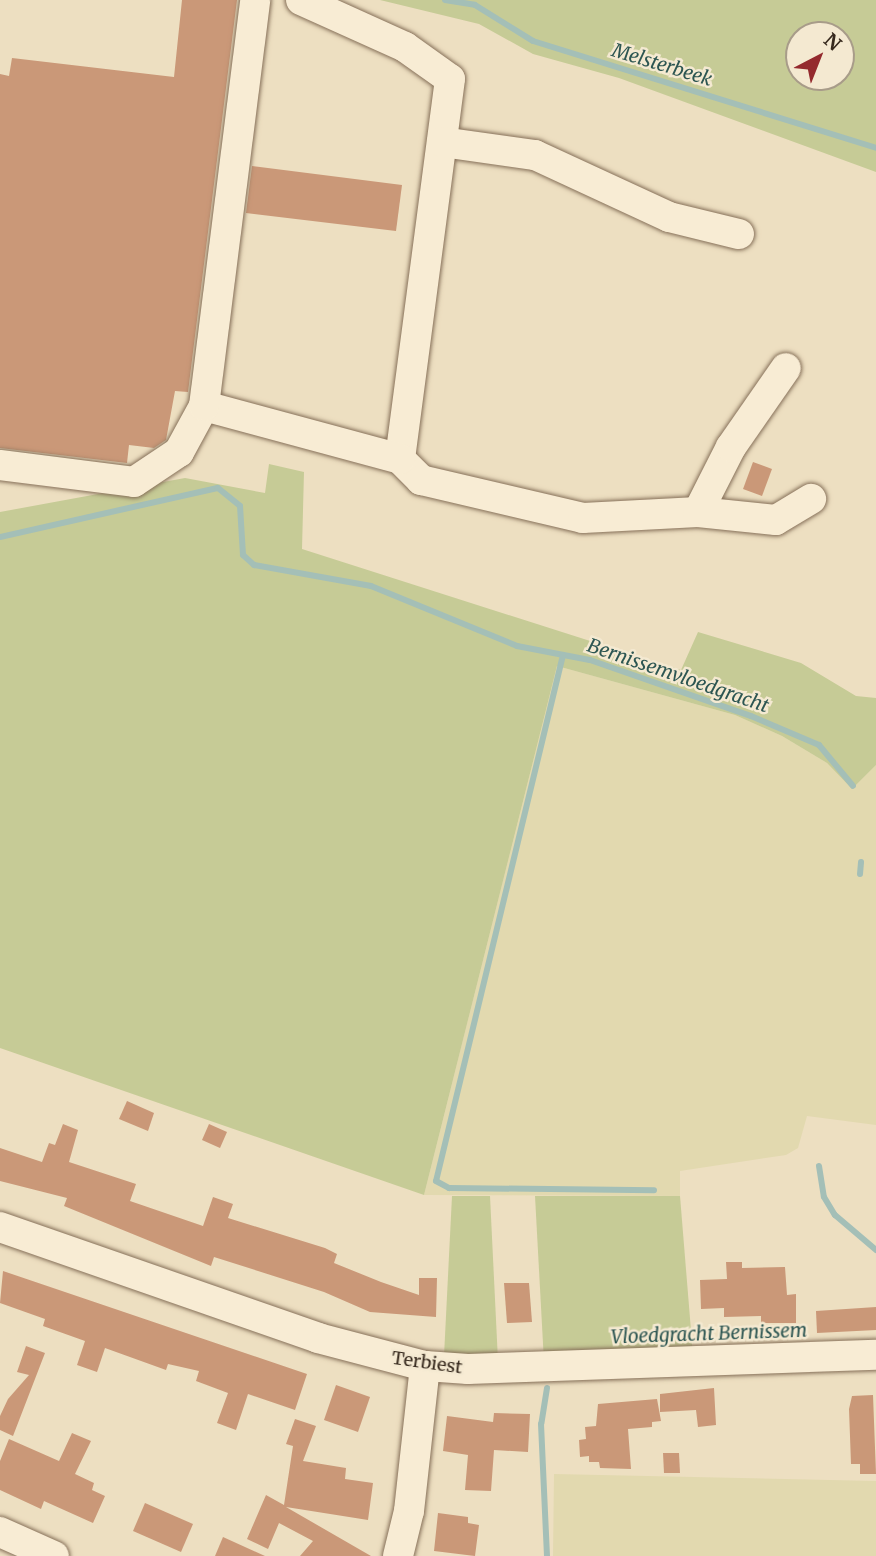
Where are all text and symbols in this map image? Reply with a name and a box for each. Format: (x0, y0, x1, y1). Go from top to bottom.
north arrow (785, 21, 855, 91)
text: N (819, 28, 846, 56)
water label: Melsterbeek (609, 39, 715, 91)
water label: Bernissemvloedgracht (584, 634, 772, 718)
water label: Vloedgracht Bernissem (610, 1319, 808, 1349)
street label: Terbiest (390, 1347, 464, 1379)

